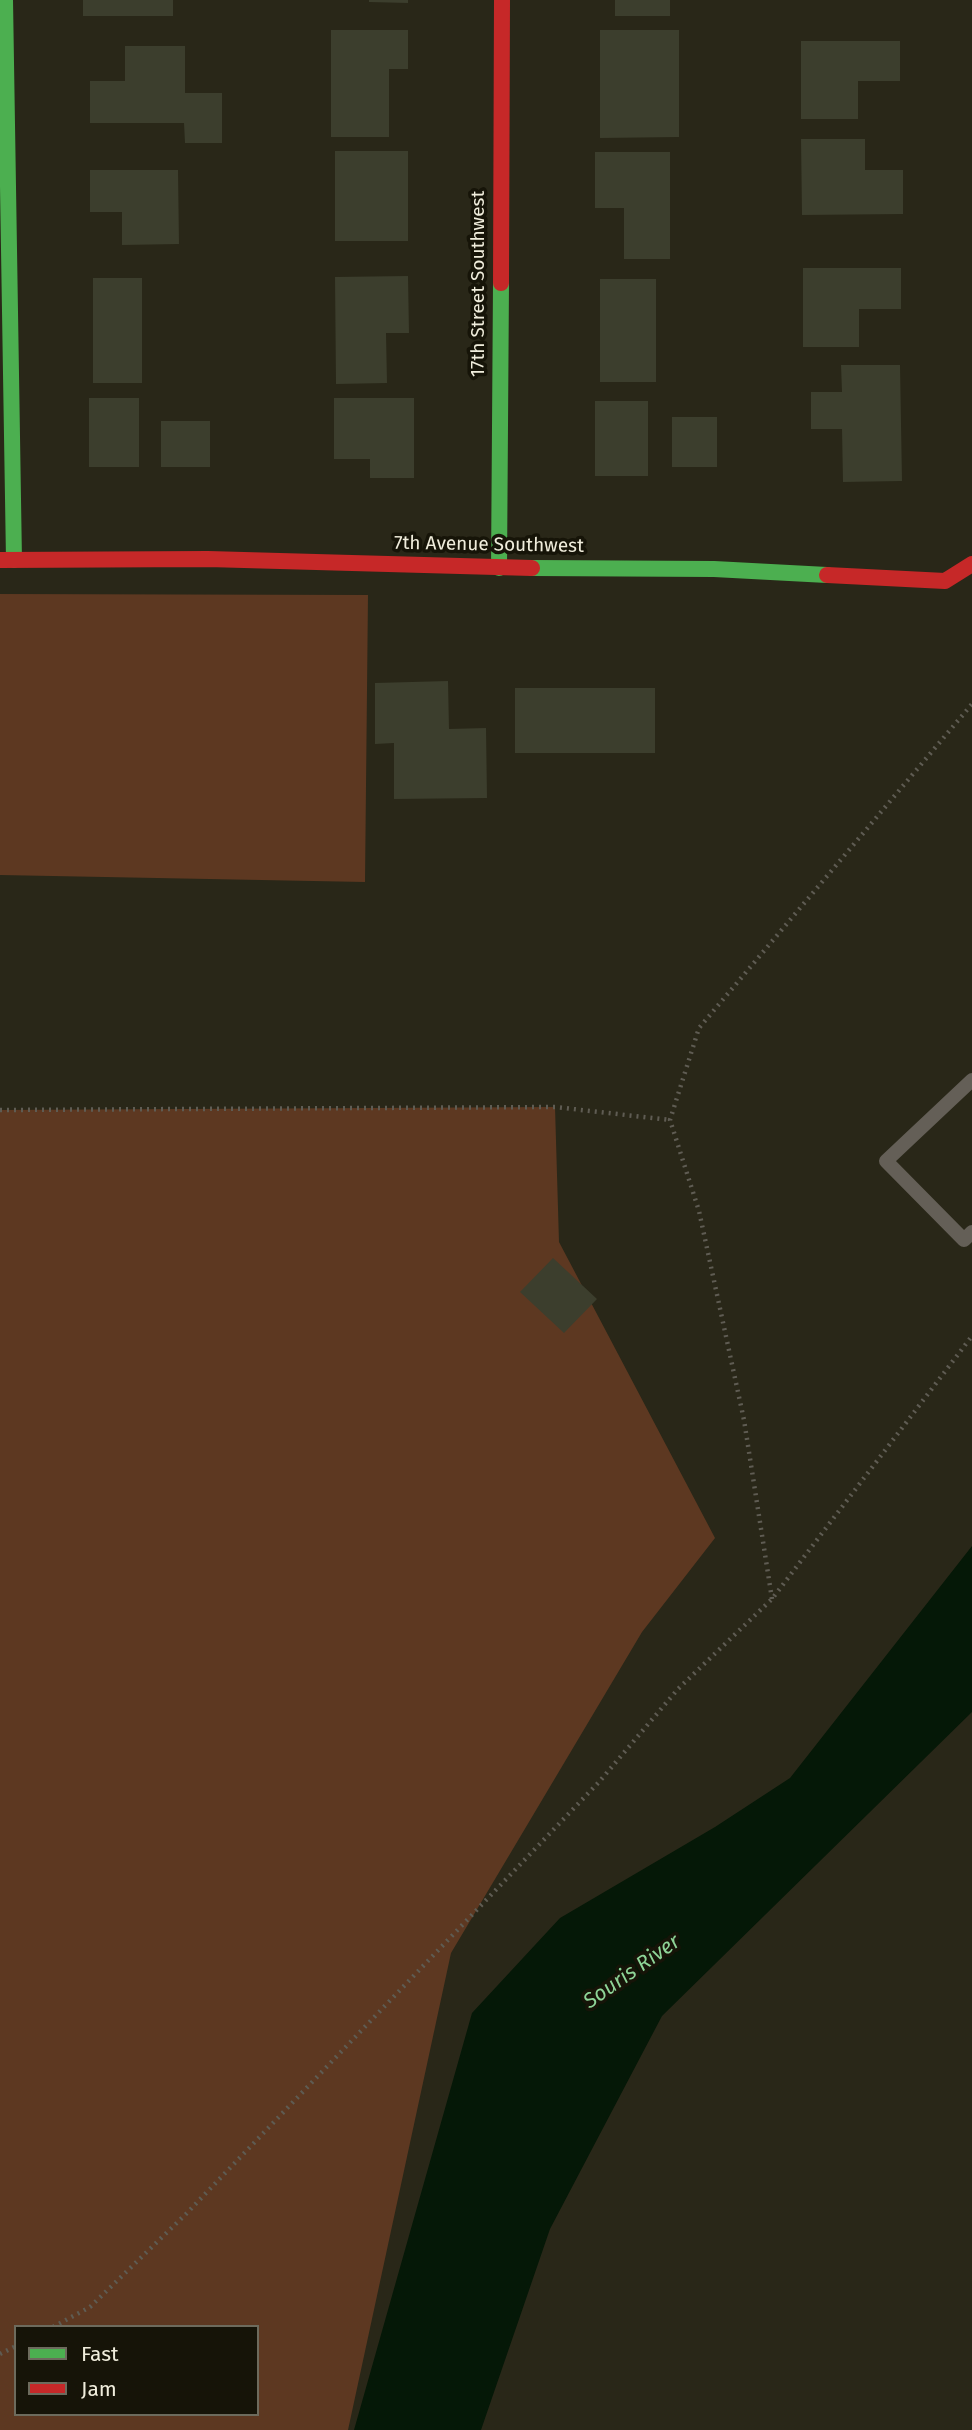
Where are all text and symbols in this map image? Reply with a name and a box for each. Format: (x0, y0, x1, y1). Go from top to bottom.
street label: 17th Street Southwest (468, 191, 490, 377)
street label: 7th Avenue Southwest (394, 532, 584, 558)
water label: Souris River (579, 1930, 685, 2014)
legend (14, 2325, 259, 2416)
text: Fast (81, 2341, 119, 2367)
text: Jam (81, 2376, 117, 2402)

